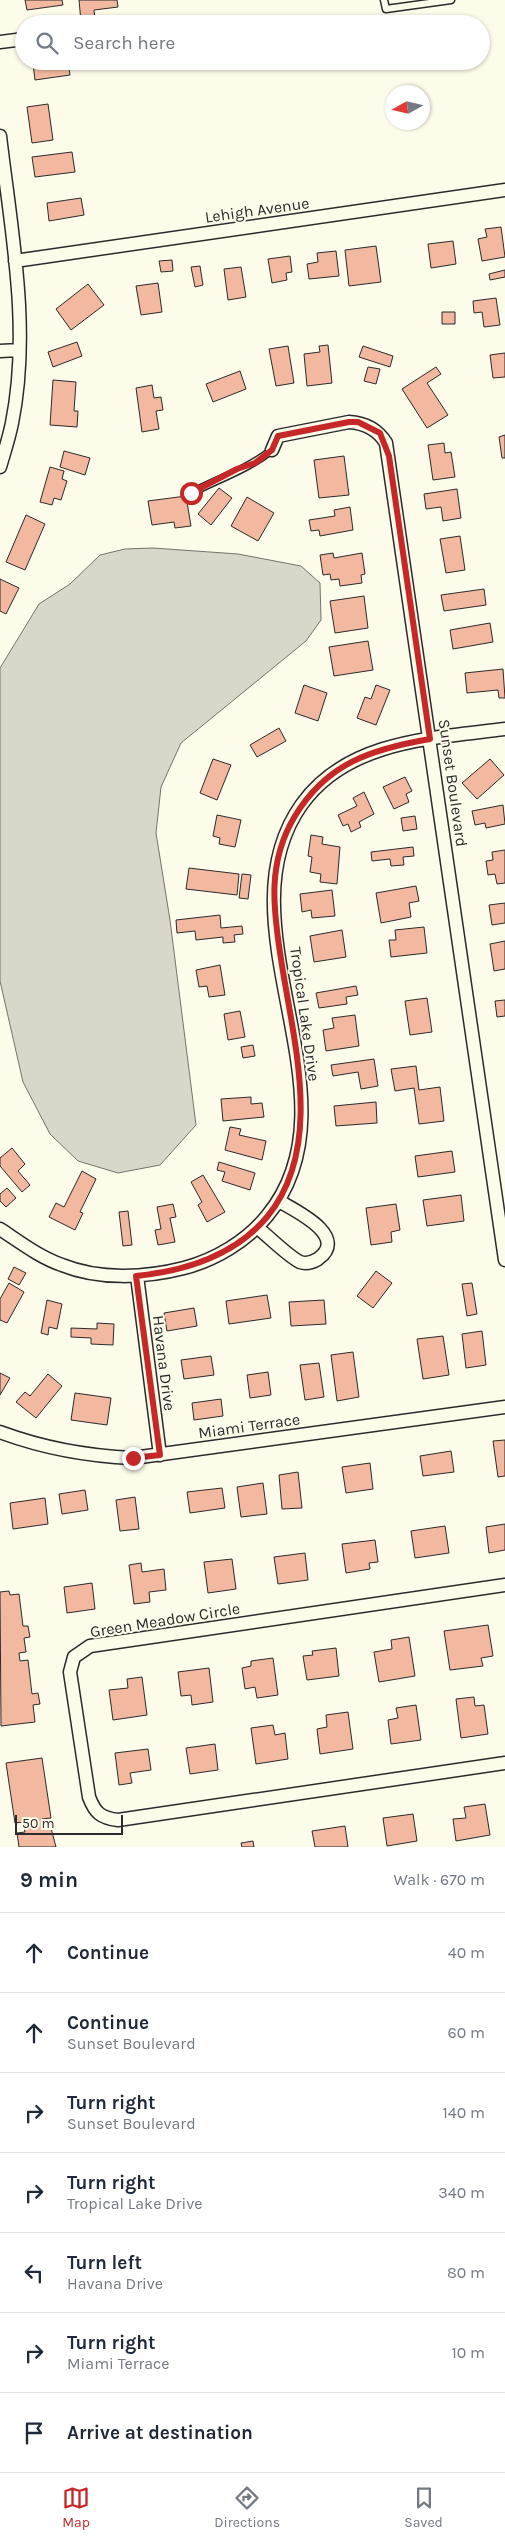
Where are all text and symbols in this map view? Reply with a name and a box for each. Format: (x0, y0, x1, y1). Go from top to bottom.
search box (15, 15, 490, 70)
icon: search (33, 29, 61, 57)
text: Search here (73, 32, 175, 54)
north arrow (385, 85, 430, 130)
street label: Lehigh Avenue (204, 193, 310, 227)
route start (180, 482, 203, 505)
street label: Sunset Boulevard (435, 718, 471, 848)
street label: Tropical Lake Drive (286, 946, 324, 1082)
street label: Havana Drive (149, 1314, 179, 1412)
street label: Miami Terrace (197, 1409, 301, 1443)
route end (122, 1447, 145, 1470)
street label: Green Meadow Circle (89, 1599, 241, 1641)
scale bar (15, 1812, 122, 1835)
text: 50 m (22, 1815, 55, 1832)
text: 9 min (20, 1868, 78, 1892)
text: Walk · 670 m (394, 1870, 485, 1889)
icon: ahead (20, 1939, 48, 1967)
text: Continue (67, 1942, 149, 1964)
text: 40 m (448, 1943, 485, 1962)
text: Continue (67, 2012, 149, 2034)
icon: ahead (20, 2019, 48, 2047)
text: 60 m (448, 2023, 485, 2042)
text: Sunset Boulevard (67, 2034, 196, 2053)
text: Turn right (67, 2092, 156, 2114)
icon: right (20, 2099, 48, 2127)
text: 140 m (443, 2103, 485, 2122)
text: Sunset Boulevard (67, 2114, 196, 2133)
text: Turn right (67, 2172, 156, 2194)
icon: right (20, 2179, 48, 2207)
text: 340 m (438, 2183, 485, 2202)
text: Tropical Lake Drive (67, 2194, 203, 2213)
text: Turn left (67, 2252, 142, 2274)
icon: left (20, 2259, 48, 2287)
text: 80 m (447, 2263, 485, 2282)
text: Havana Drive (67, 2274, 163, 2293)
text: Turn right (67, 2332, 156, 2354)
icon: right (20, 2339, 48, 2367)
text: 10 m (451, 2343, 485, 2362)
text: Miami Terrace (67, 2354, 170, 2373)
icon: arrive (20, 2419, 48, 2447)
text: Arrive at destination (67, 2422, 253, 2444)
tab: Map (62, 2484, 90, 2531)
tab: Directions (214, 2484, 280, 2531)
tab: Saved (404, 2484, 443, 2531)

